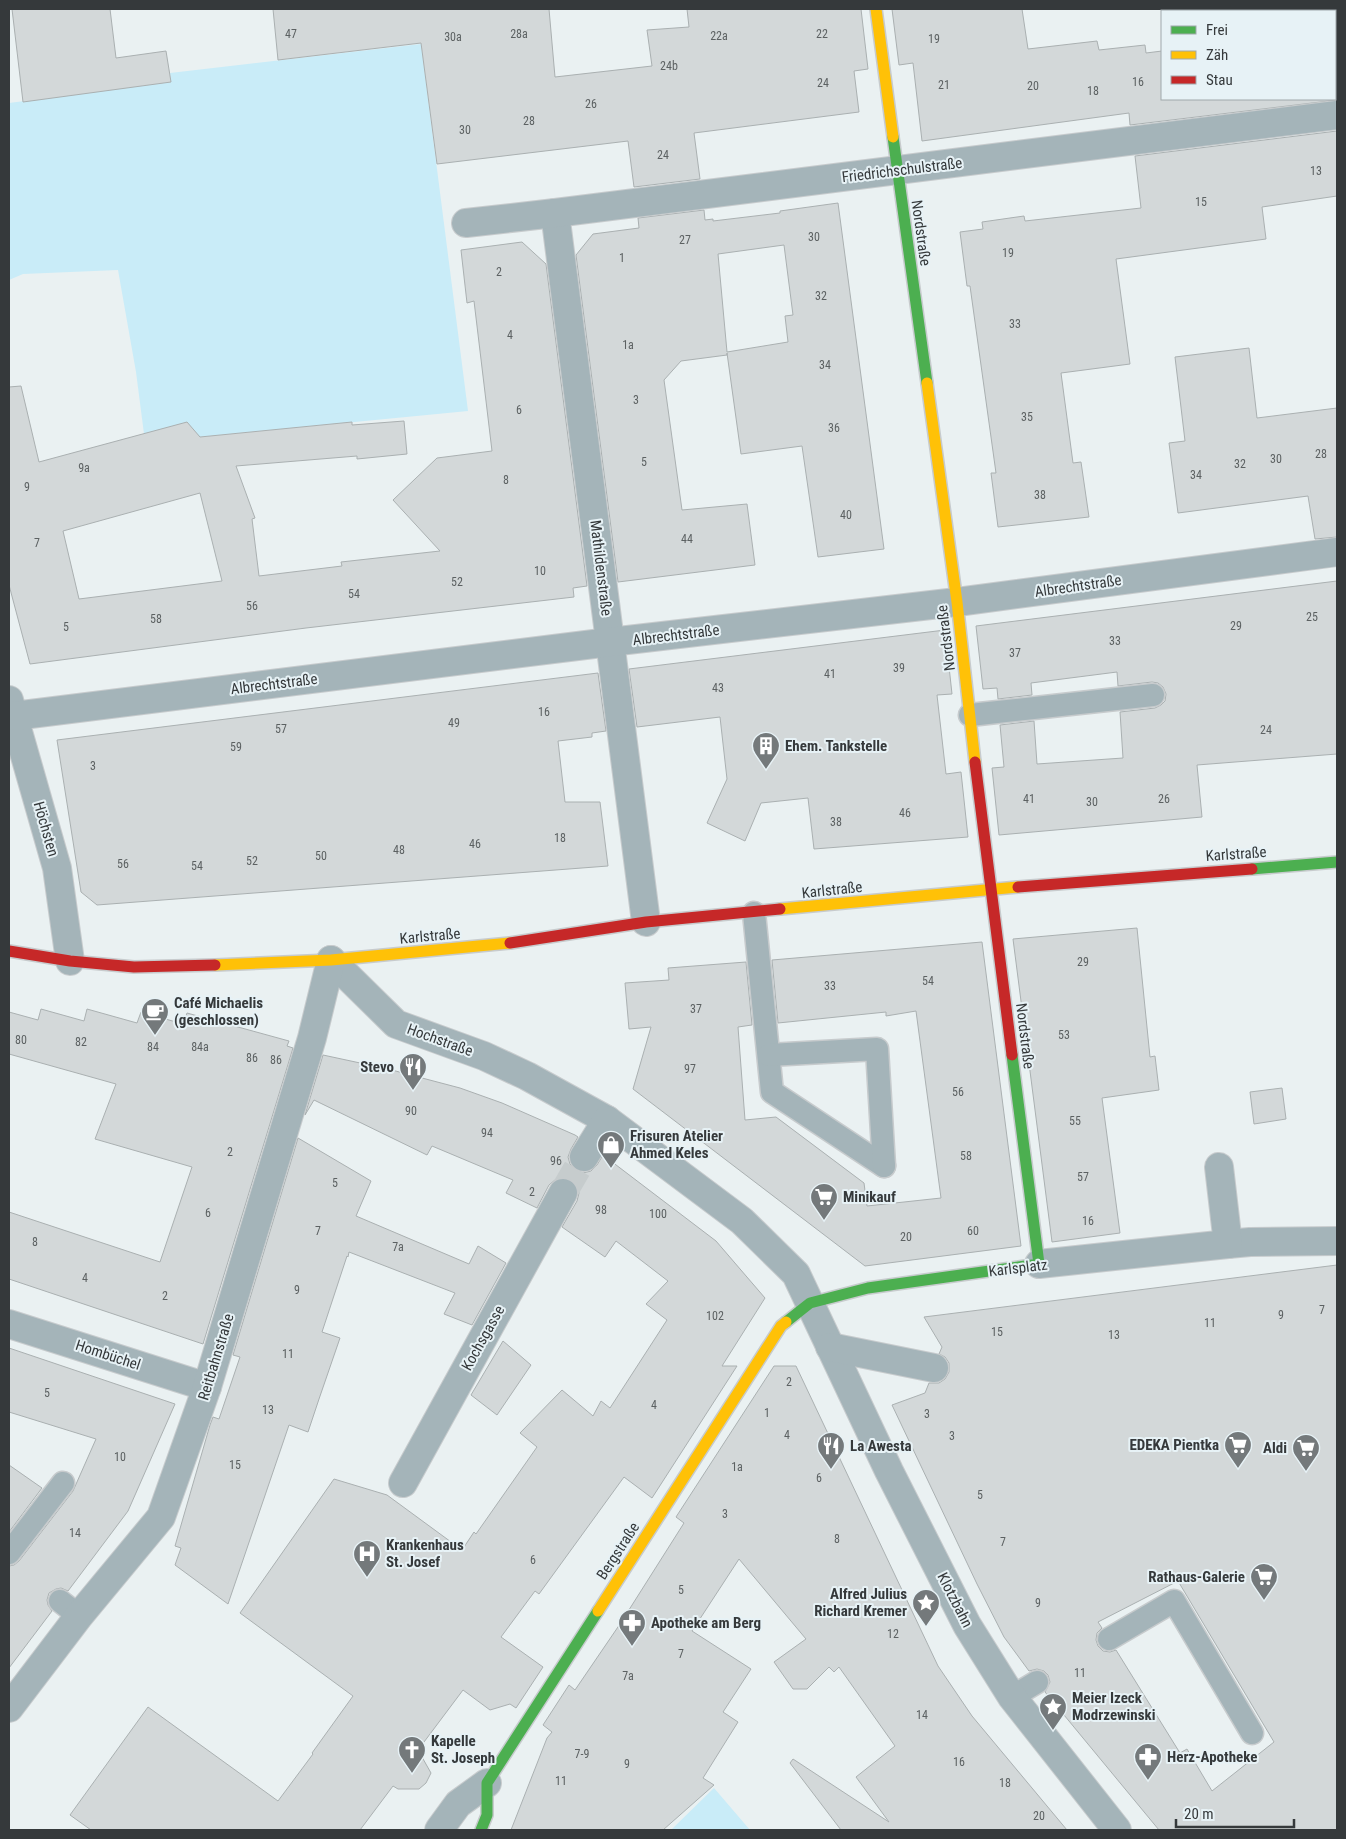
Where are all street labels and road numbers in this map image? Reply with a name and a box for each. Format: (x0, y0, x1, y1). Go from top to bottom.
street label: Friedrichschulstraße (841, 154, 963, 186)
street label: Nordstraße (907, 199, 935, 267)
street label: Mathildenstraße (586, 519, 616, 617)
street label: Albrechtstraße (1034, 571, 1122, 601)
street label: Nordstraße (933, 604, 959, 672)
street label: Albrechtstraße (632, 621, 720, 649)
street label: Albrechtstraße (230, 670, 318, 698)
street label: Höchsten (30, 799, 62, 859)
street label: Karlstraße (1205, 843, 1267, 865)
street label: Karlstraße (801, 878, 863, 902)
street label: Karlstraße (399, 924, 461, 948)
street label: Nordstraße (1012, 1002, 1038, 1070)
street label: Hochstraße (405, 1020, 475, 1060)
street label: Karlsplatz (987, 1255, 1049, 1281)
street label: Kochsgasse (458, 1302, 508, 1374)
street label: Reitbahnstraße (194, 1312, 238, 1402)
street label: Hombüchel (73, 1336, 143, 1374)
street label: Bergstraße (593, 1519, 643, 1583)
street label: Klotzbahn (934, 1570, 976, 1630)

